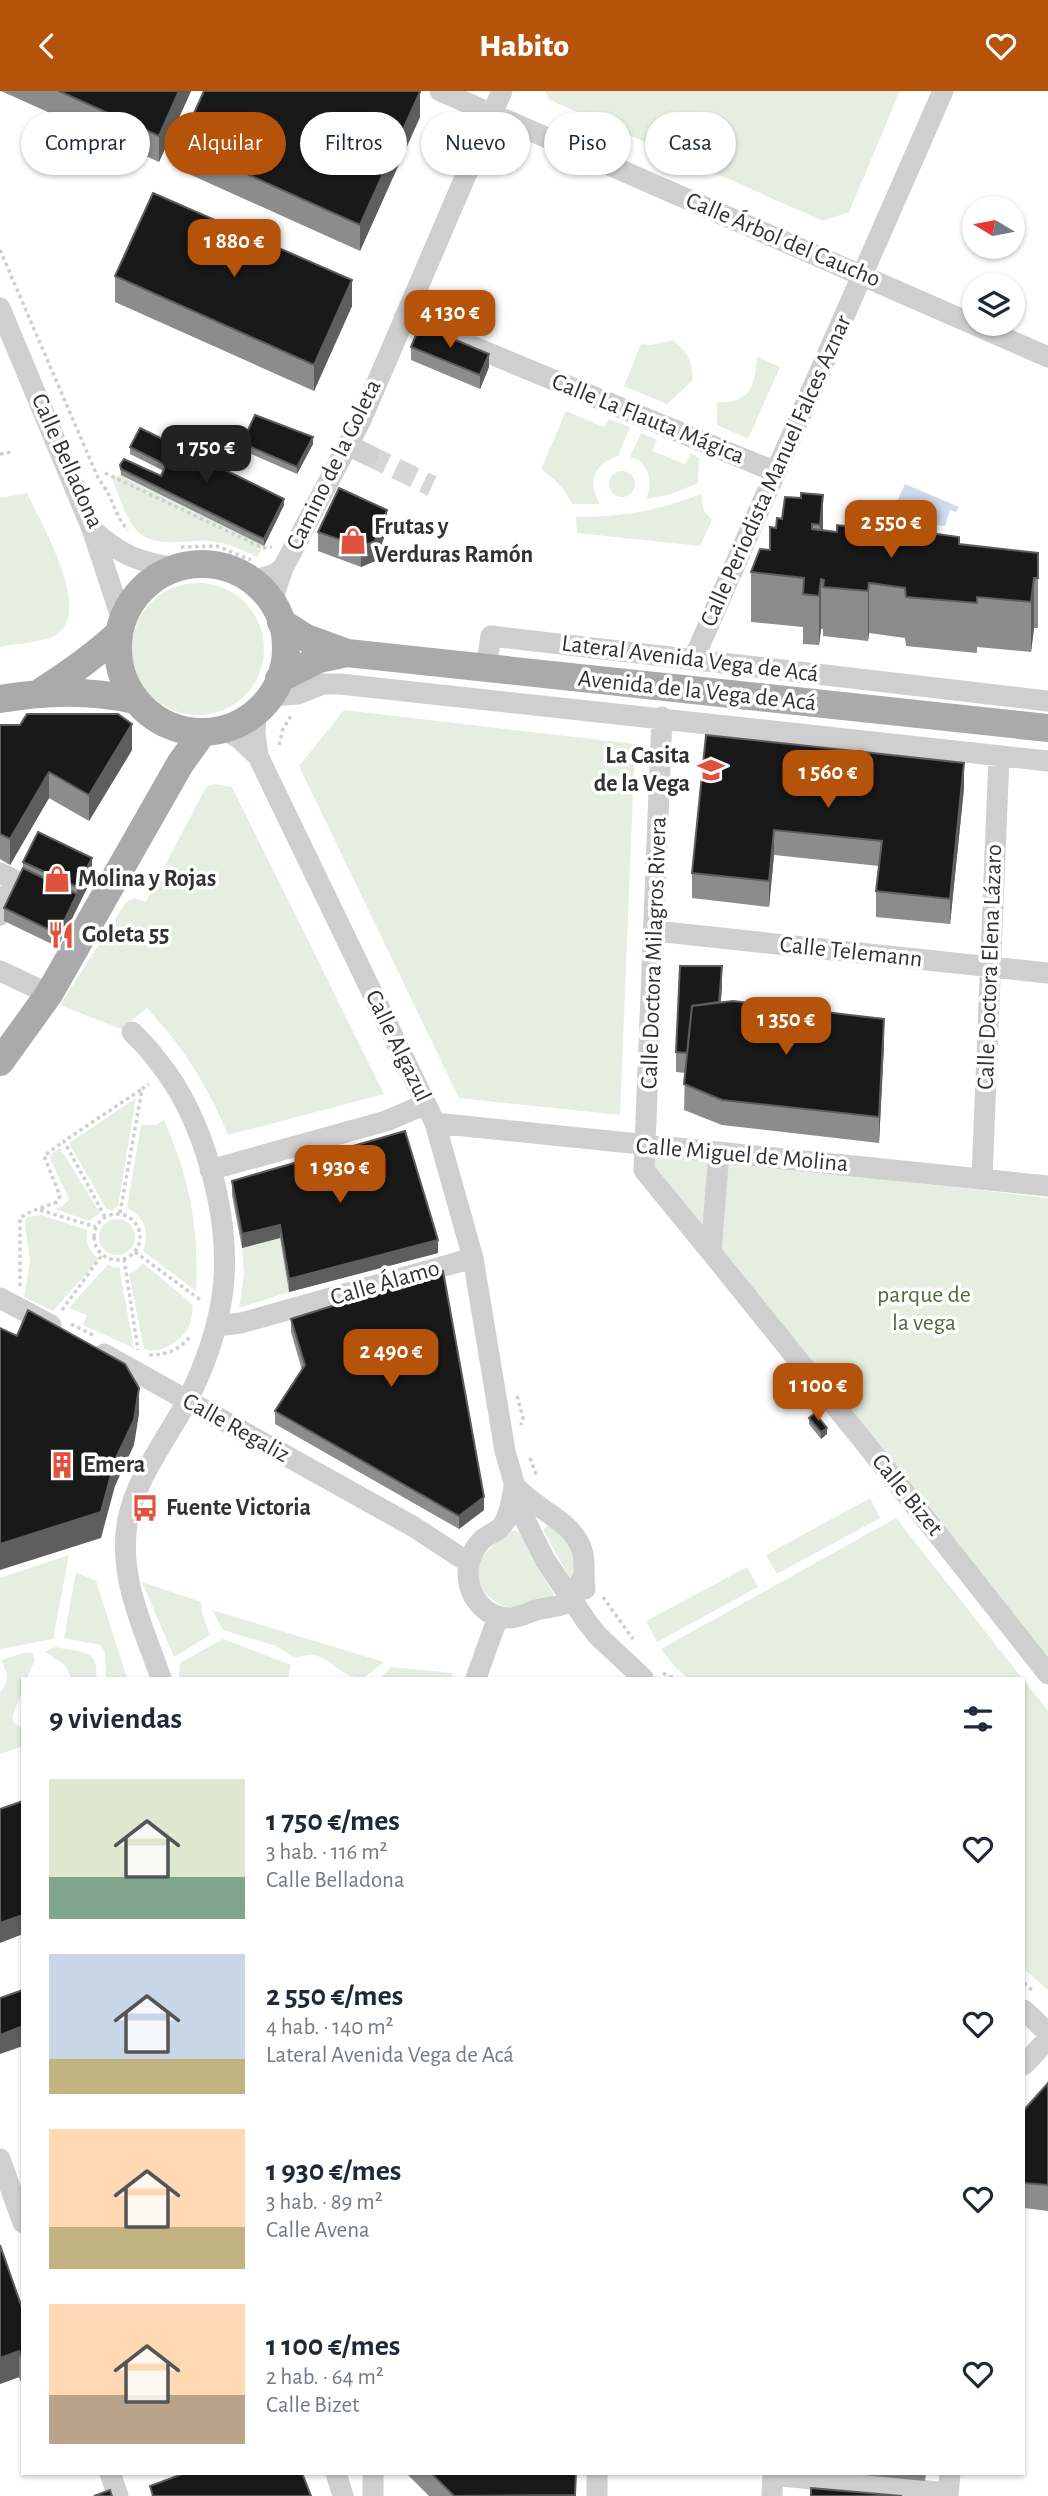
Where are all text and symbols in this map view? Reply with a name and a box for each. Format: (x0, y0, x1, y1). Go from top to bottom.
icon: back (28, 27, 66, 65)
icon: heart (982, 27, 1020, 65)
text: Habito (479, 30, 569, 62)
chip: Comprar (21, 112, 150, 175)
chip: Alquilar (164, 112, 286, 175)
chip: Filtros (300, 112, 407, 175)
chip: Nuevo (421, 112, 530, 175)
chip: Piso (544, 112, 631, 175)
chip: Casa (645, 112, 736, 175)
street label: Calle Árbol del Caucho (682, 186, 884, 292)
north arrow (962, 196, 1026, 259)
map controls (962, 196, 1025, 336)
pin: 1 880 € (169, 219, 299, 279)
text: 1 880 € (204, 230, 264, 253)
button: layers (962, 273, 1025, 336)
pin: 4 130 € (385, 291, 515, 350)
text: 4 130 € (420, 301, 480, 324)
street label: Calle Periodista Manuel Falces Aznar (696, 312, 856, 630)
street label: Calle La Flauta Mágica (548, 369, 748, 469)
street label: Camino de la Goleta (282, 376, 386, 554)
street label: Calle Belladona (27, 390, 107, 532)
pin: 1 750 € (141, 425, 271, 485)
text: 1 750 € (177, 436, 235, 459)
pin: 2 550 € (826, 501, 956, 560)
text: 2 550 € (861, 511, 921, 534)
place label: Frutas y Verduras Ramón (374, 515, 533, 567)
shop icon: Frutas y Verduras Ramón (338, 526, 368, 556)
street label: Lateral Avenida Vega de Acá (560, 631, 820, 687)
street label: Avenida de la Vega de Acá (577, 667, 817, 715)
place label: La Casita de la Vega (594, 744, 690, 796)
pin: 1 560 € (763, 751, 893, 810)
school or university icon: La Casita de la Vega (696, 755, 726, 785)
text: 1 560 € (799, 761, 858, 784)
street label: Calle Doctora Milagros Rivera (637, 816, 671, 1090)
street label: Calle Doctora Elena Lázaro (974, 844, 1006, 1090)
shop icon: Molina y Rojas (42, 864, 72, 894)
place label: Molina y Rojas (78, 867, 216, 891)
restaurant icon: Goleta 55 (46, 920, 76, 950)
place label: Goleta 55 (82, 923, 169, 947)
street label: Calle Telemann (779, 933, 923, 971)
street label: Calle Algazul (361, 986, 435, 1106)
pin: 1 350 € (721, 997, 851, 1057)
text: 1 350 € (757, 1008, 815, 1031)
street label: Calle Miguel de Molina (635, 1134, 849, 1176)
pin: 1 930 € (275, 1145, 405, 1205)
text: 1 930 € (311, 1156, 369, 1179)
street label: Calle Álamo (327, 1254, 442, 1310)
park label: parque de la vega (877, 1283, 971, 1335)
pin: 2 490 € (326, 1329, 456, 1389)
text: 2 490 € (359, 1340, 423, 1363)
pin: 1 100 € (753, 1363, 883, 1423)
text: 1 100 € (789, 1374, 847, 1397)
street label: Calle Regaliz (179, 1389, 293, 1467)
building icon: Emera (47, 1450, 77, 1480)
street label: Calle Bizet (867, 1450, 947, 1541)
place label: Emera (83, 1453, 145, 1477)
bus stop icon: Fuente Victoria (130, 1493, 160, 1523)
place label: Fuente Victoria (166, 1496, 311, 1520)
icon: filters (959, 1700, 997, 1738)
text: 9 viviendas (49, 1704, 182, 1734)
text: 1 750 €/mes (266, 1806, 400, 1836)
icon: home (105, 1807, 189, 1891)
icon: heart (959, 1830, 997, 1868)
text: 3 hab. · 116 m² (266, 1841, 388, 1864)
text: Calle Belladona (266, 1869, 405, 1892)
text: 2 550 €/mes (266, 1981, 403, 2011)
icon: home (105, 1982, 189, 2066)
icon: heart (959, 2005, 997, 2043)
text: 4 hab. · 140 m² (266, 2016, 394, 2039)
text: Lateral Avenida Vega de Acá (266, 2044, 514, 2067)
text: 1 930 €/mes (266, 2156, 401, 2186)
icon: home (105, 2157, 189, 2241)
icon: heart (959, 2180, 997, 2218)
text: 3 hab. · 89 m² (266, 2191, 383, 2214)
text: Calle Avena (266, 2219, 370, 2242)
text: 1 100 €/mes (266, 2331, 400, 2361)
icon: home (105, 2332, 189, 2416)
icon: heart (959, 2355, 997, 2393)
text: 2 hab. · 64 m² (266, 2366, 384, 2389)
text: Calle Bizet (266, 2394, 359, 2417)

